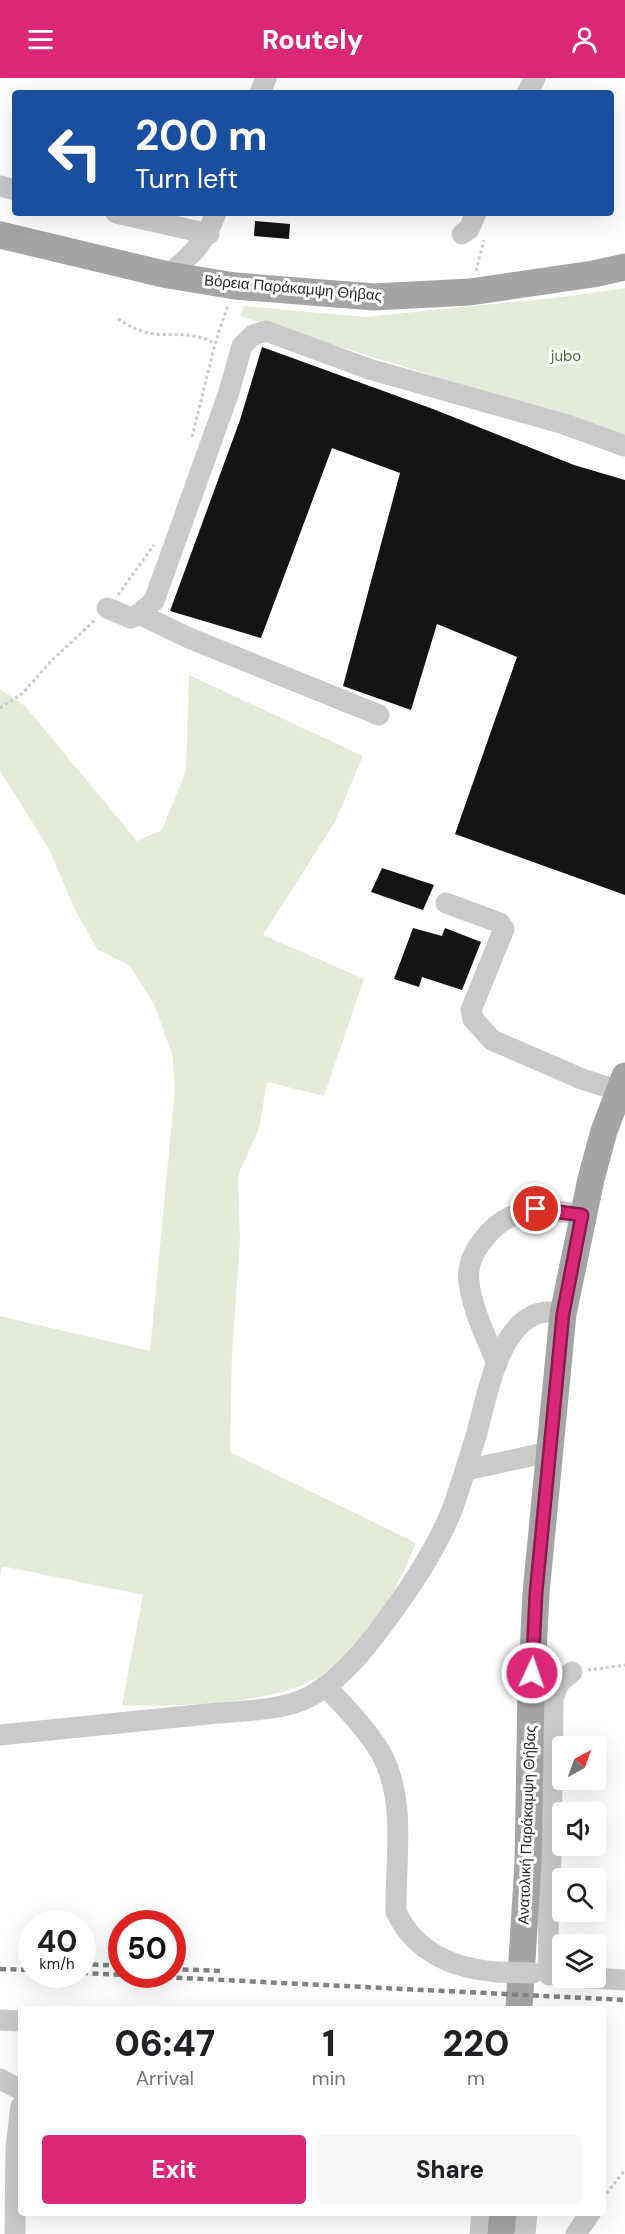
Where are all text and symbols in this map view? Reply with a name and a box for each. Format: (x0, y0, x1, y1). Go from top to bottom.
text: Routely (262, 22, 363, 57)
icon: menu (24, 23, 57, 56)
icon: person (568, 23, 601, 56)
text: 200 m (135, 108, 268, 163)
icon: left (36, 114, 114, 192)
text: Turn left (135, 161, 238, 196)
street label: Βόρεια Παράκαμψη Θήβας (203, 270, 383, 306)
park label: jubo (550, 346, 581, 366)
pin (510, 1183, 561, 1234)
icon: arrive (519, 1192, 552, 1225)
position arrow (500, 1641, 564, 1705)
street label: Ανατολική Παράκαμψη Θήβας (514, 1725, 540, 1925)
north arrow (552, 1736, 606, 1790)
map controls (552, 1736, 606, 1988)
button: sound (552, 1802, 606, 1856)
button: search (552, 1868, 606, 1922)
speed limit sign: 50 (108, 1910, 186, 1988)
text: 40 (37, 1922, 77, 1961)
button: layers (552, 1934, 606, 1988)
text: km/h (39, 1954, 75, 1974)
text: 06:47 (115, 2020, 215, 2067)
text: 1 (322, 2020, 335, 2067)
text: 220 (442, 2020, 509, 2067)
text: Arrival (136, 2065, 194, 2091)
text: min (312, 2065, 346, 2091)
text: m (467, 2065, 485, 2091)
button: Exit (42, 2135, 306, 2204)
button: Share (318, 2135, 582, 2204)

